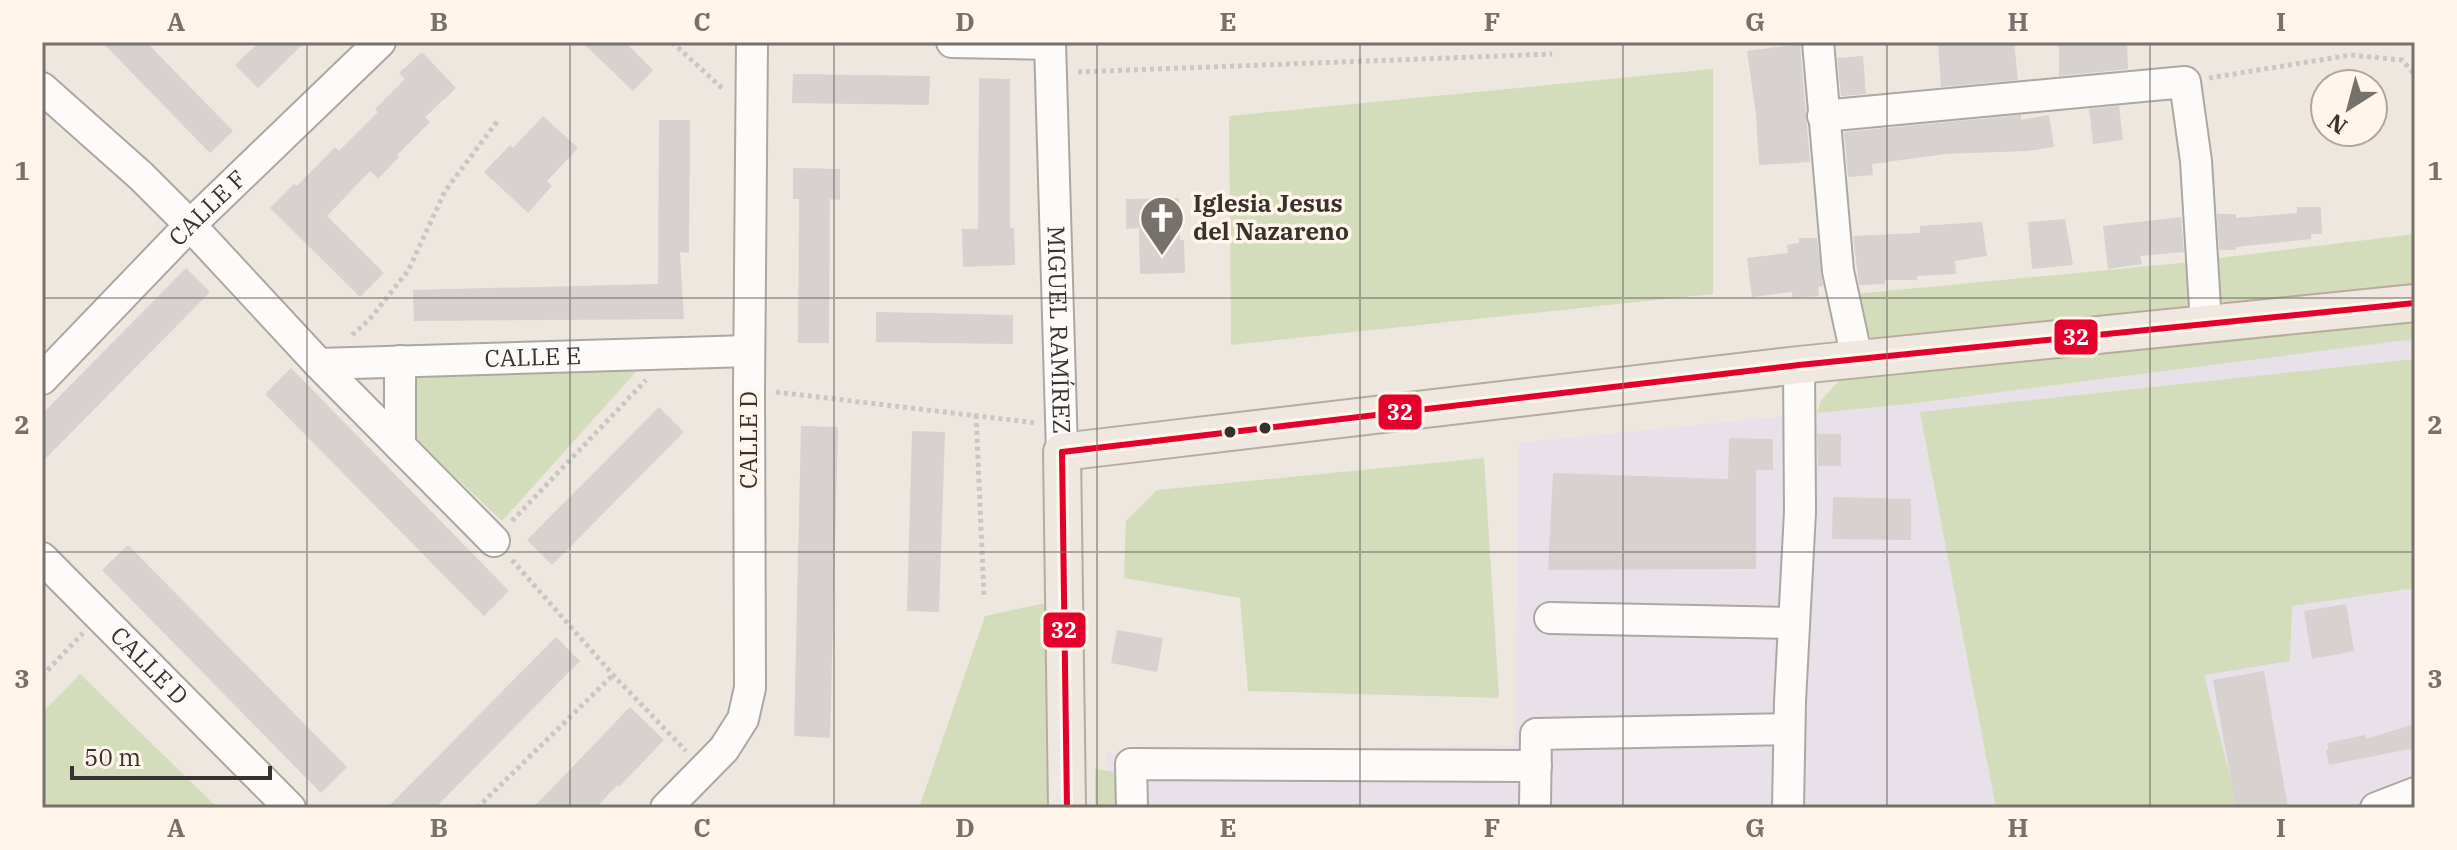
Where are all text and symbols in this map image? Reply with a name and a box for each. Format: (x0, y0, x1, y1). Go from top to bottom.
text: A (167, 4, 185, 38)
text: B (430, 4, 448, 38)
text: C (693, 4, 711, 38)
text: D (955, 4, 975, 38)
text: E (1219, 4, 1237, 38)
text: F (1484, 4, 1500, 38)
text: G (1745, 4, 1765, 38)
text: H (2007, 4, 2029, 38)
text: I (2276, 4, 2286, 38)
north arrow (2309, 68, 2389, 148)
text: N (2321, 108, 2353, 141)
text: 1 (14, 153, 30, 187)
text: 1 (2427, 153, 2443, 187)
street label: CALLE F (161, 162, 253, 252)
place label: Iglesia Jesus del Nazareno (1193, 187, 1349, 247)
church icon: Iglesia Jesus del Nazareno (1138, 194, 1186, 257)
street label: MIGUEL RAMÍREZ (1040, 225, 1078, 434)
line badge: 32 (2053, 318, 2099, 356)
text: 32 (2063, 322, 2089, 351)
street label: CALLE E (484, 339, 582, 374)
street label: CALLE D (732, 391, 764, 489)
line badge: 32 (1377, 393, 1423, 431)
text: 32 (1387, 397, 1413, 426)
text: 2 (14, 407, 30, 441)
text: 2 (2427, 407, 2443, 441)
unlabelled marker (1257, 420, 1273, 436)
unlabelled marker (1222, 424, 1238, 440)
line badge: 32 (1042, 611, 1087, 649)
text: 32 (1051, 615, 1077, 644)
street label: CALLE D (104, 619, 196, 711)
text: 3 (14, 661, 30, 695)
text: 3 (2427, 661, 2443, 695)
scale bar (72, 730, 270, 780)
text: 50 m (84, 741, 141, 773)
text: A (167, 810, 185, 844)
text: B (430, 810, 448, 844)
text: C (693, 810, 711, 844)
text: D (955, 810, 975, 844)
text: E (1219, 810, 1237, 844)
text: F (1484, 810, 1500, 844)
text: G (1745, 810, 1765, 844)
text: H (2007, 810, 2029, 844)
text: I (2276, 810, 2286, 844)

